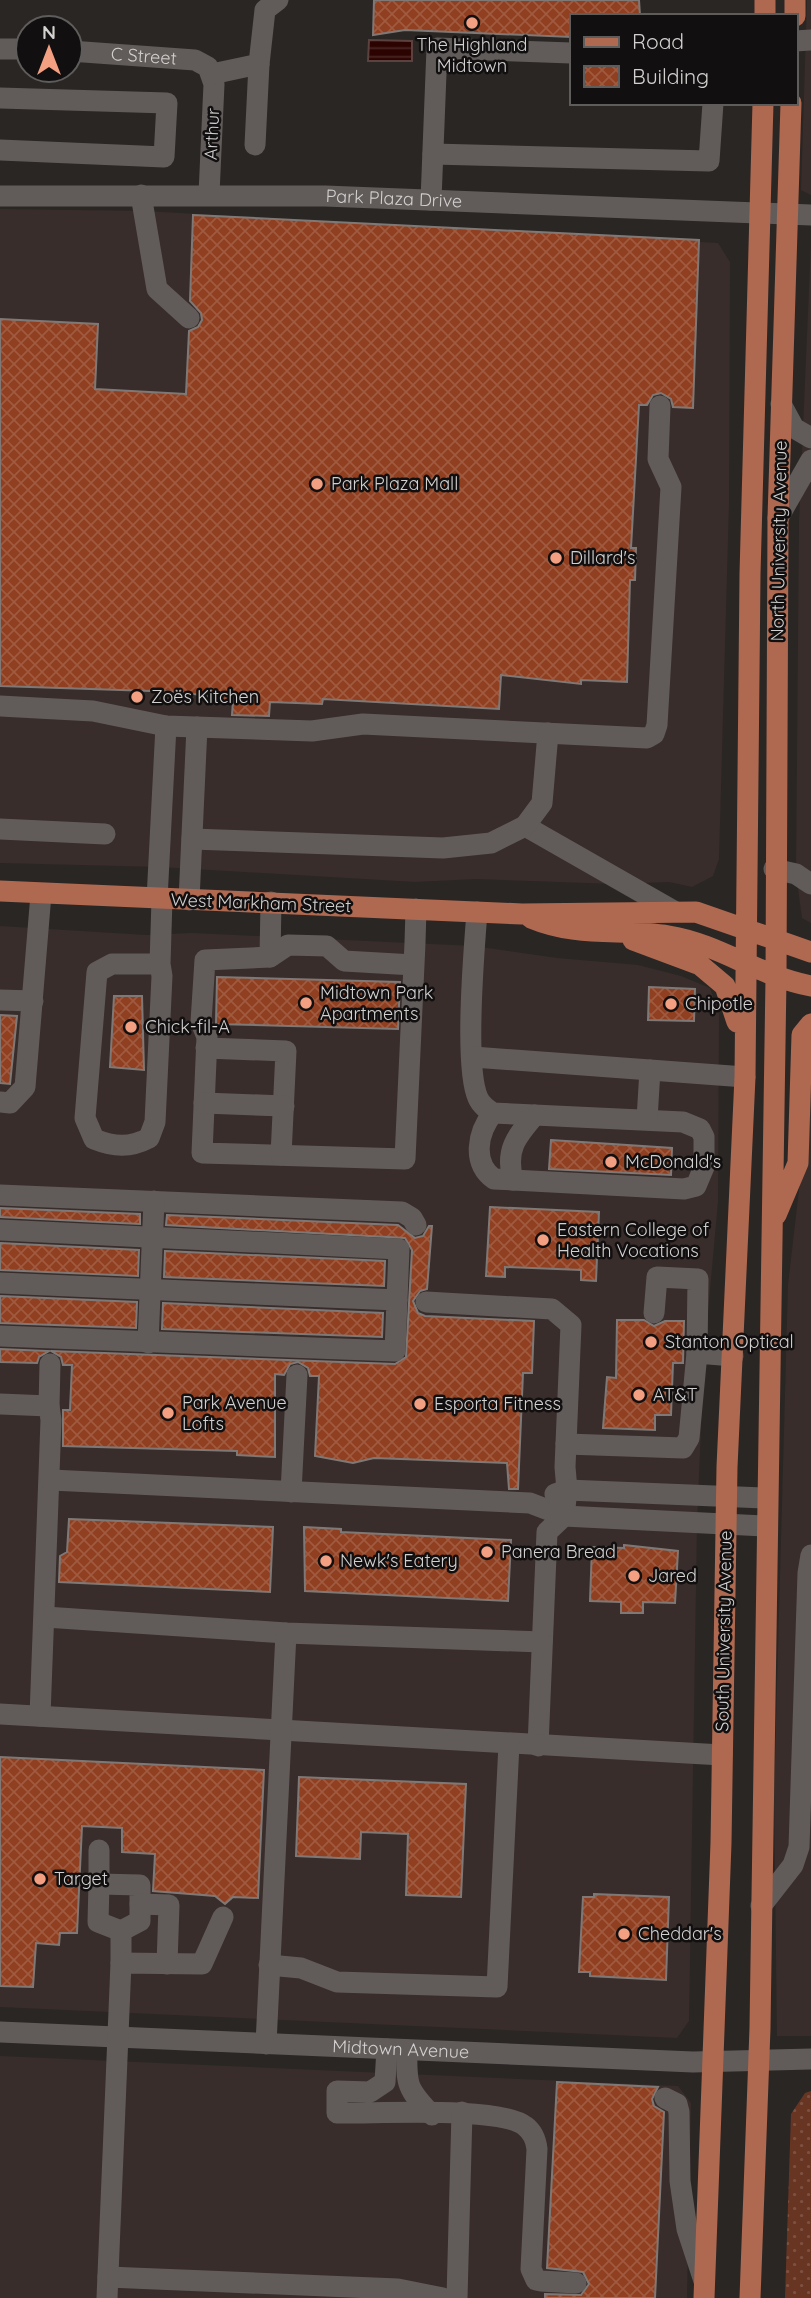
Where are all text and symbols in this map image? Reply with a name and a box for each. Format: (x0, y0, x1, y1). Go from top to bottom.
north arrow (14, 14, 84, 84)
legend (570, 14, 797, 105)
marker: The Highland Midtown (464, 15, 480, 31)
text: N (42, 20, 56, 44)
text: Road (632, 28, 684, 54)
place label: The Highland Midtown (417, 33, 527, 77)
street label: C Street (110, 42, 178, 70)
text: Building (632, 63, 709, 89)
street label: Arthur (199, 107, 224, 161)
street label: Park Plaza Drive (325, 184, 463, 212)
street label: North University Avenue (765, 440, 792, 642)
place label: Park Plaza Mall (331, 472, 458, 495)
marker: Park Plaza Mall (309, 476, 325, 492)
place label: Dillard's (570, 546, 635, 569)
marker: Dillard's (548, 550, 564, 566)
place label: Zoës Kitchen (151, 685, 259, 708)
marker: Zoës Kitchen (129, 689, 145, 705)
street label: West Markham Street (170, 888, 352, 917)
place label: Midtown Park Apartments (320, 981, 434, 1025)
place label: Chipotle (685, 992, 753, 1015)
marker: Midtown Park Apartments (298, 995, 314, 1011)
marker: Chipotle (663, 996, 679, 1012)
place label: Chick-fil-A (145, 1015, 230, 1038)
marker: Chick-fil-A (123, 1019, 139, 1035)
place label: McDonald's (625, 1150, 721, 1173)
marker: McDonald's (603, 1154, 619, 1170)
place label: Eastern College of Health Vocations (557, 1218, 710, 1262)
marker: Eastern College of Health Vocations (535, 1232, 551, 1248)
place label: Stanton Optical (665, 1330, 794, 1353)
marker: Stanton Optical (643, 1334, 659, 1350)
place label: AT&T (653, 1383, 698, 1406)
marker: AT&T (631, 1387, 647, 1403)
place label: Park Avenue Lofts (182, 1391, 287, 1435)
place label: Esporta Fitness (434, 1392, 561, 1415)
marker: Esporta Fitness (412, 1396, 428, 1412)
marker: Park Avenue Lofts (160, 1405, 176, 1421)
street label: South University Avenue (710, 1530, 737, 1732)
place label: Panera Bread (501, 1540, 616, 1563)
marker: Panera Bread (479, 1544, 495, 1560)
place label: Newk's Eatery (340, 1549, 458, 1572)
marker: Newk's Eatery (318, 1553, 334, 1569)
place label: Jared (648, 1564, 697, 1587)
marker: Jared (626, 1568, 642, 1584)
place label: Target (54, 1867, 108, 1890)
marker: Target (32, 1871, 48, 1887)
place label: Cheddar's (638, 1922, 722, 1945)
marker: Cheddar's (616, 1926, 632, 1942)
street label: Midtown Avenue (332, 2034, 470, 2063)

